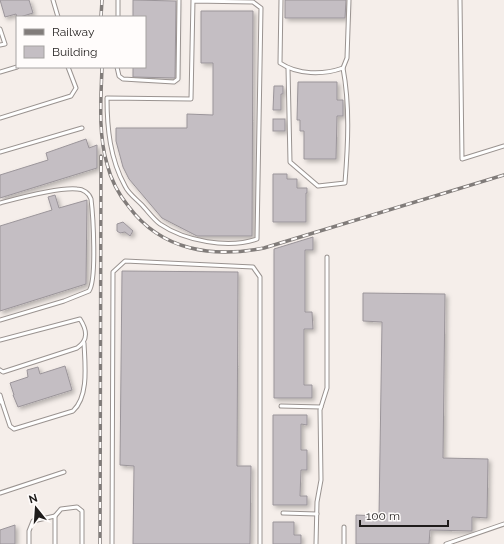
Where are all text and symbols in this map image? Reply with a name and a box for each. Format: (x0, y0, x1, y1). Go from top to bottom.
legend (16, 16, 146, 68)
text: Railway (52, 25, 95, 39)
text: Building (52, 45, 98, 59)
north arrow (16, 488, 56, 528)
text: N (27, 491, 39, 506)
scale bar (360, 502, 448, 528)
text: 100 m (366, 509, 400, 523)

